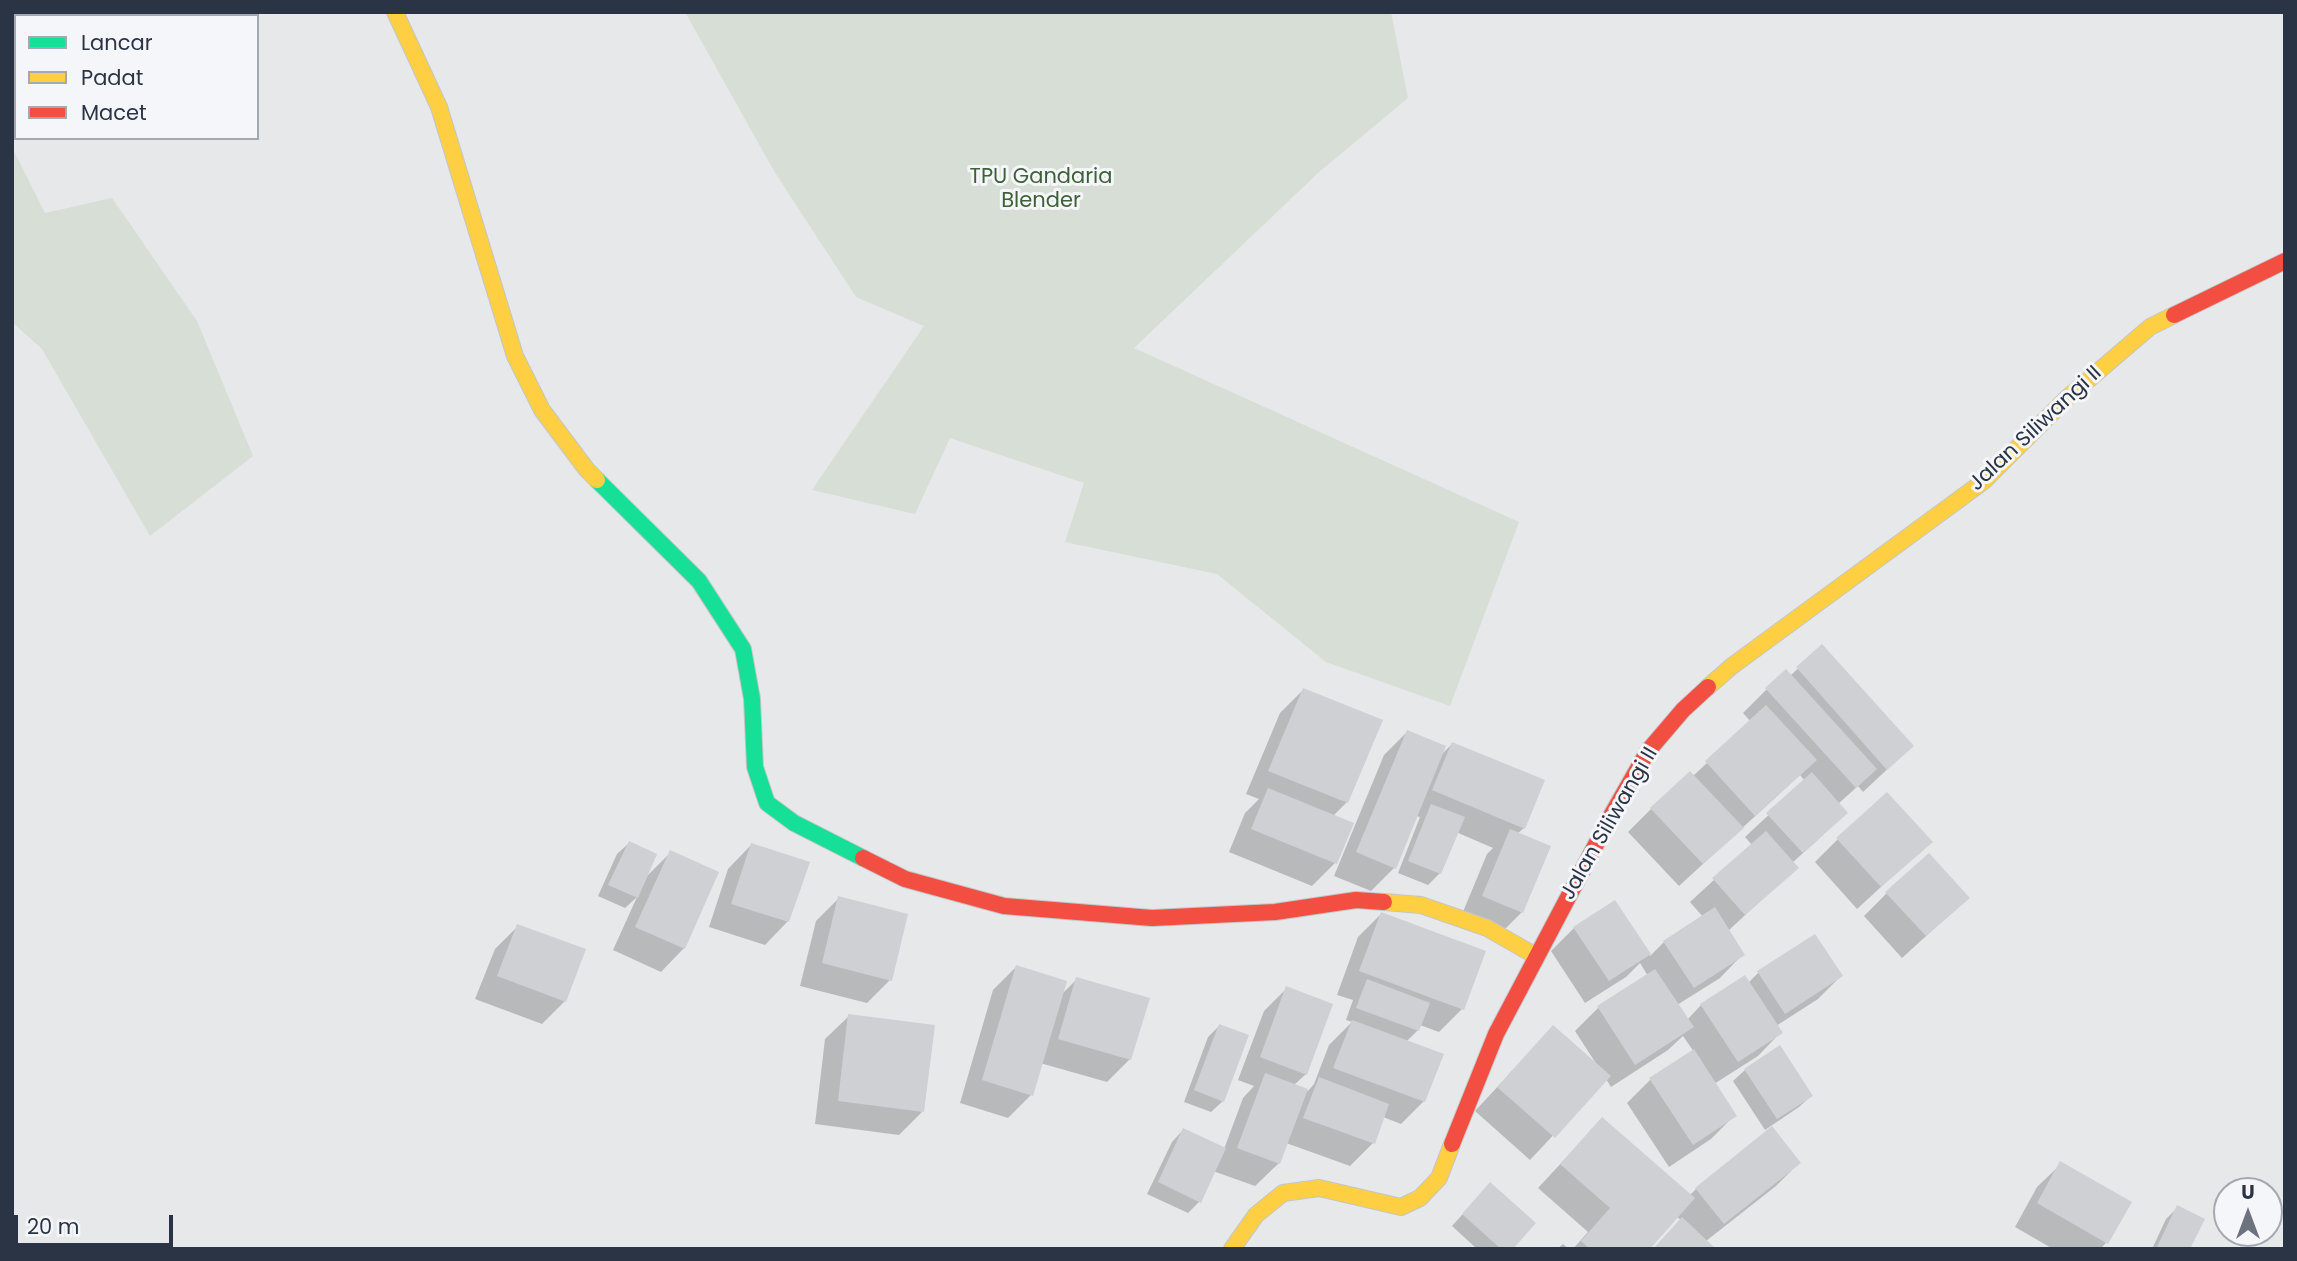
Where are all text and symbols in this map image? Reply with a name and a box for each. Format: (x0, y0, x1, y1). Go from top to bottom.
legend (14, 14, 259, 140)
text: Lancar (81, 28, 152, 57)
text: Padat (81, 63, 143, 92)
text: Macet (81, 98, 147, 127)
park label: TPU Gandaria Blender (970, 165, 1112, 215)
street label: Jalan Siliwangi II (1965, 361, 2107, 497)
street label: Jalan Siliwangi II (1556, 743, 1664, 905)
north arrow (2213, 1177, 2283, 1247)
text: U (2241, 1179, 2255, 1206)
scale bar (18, 1202, 177, 1246)
text: 20 m (27, 1212, 80, 1241)

